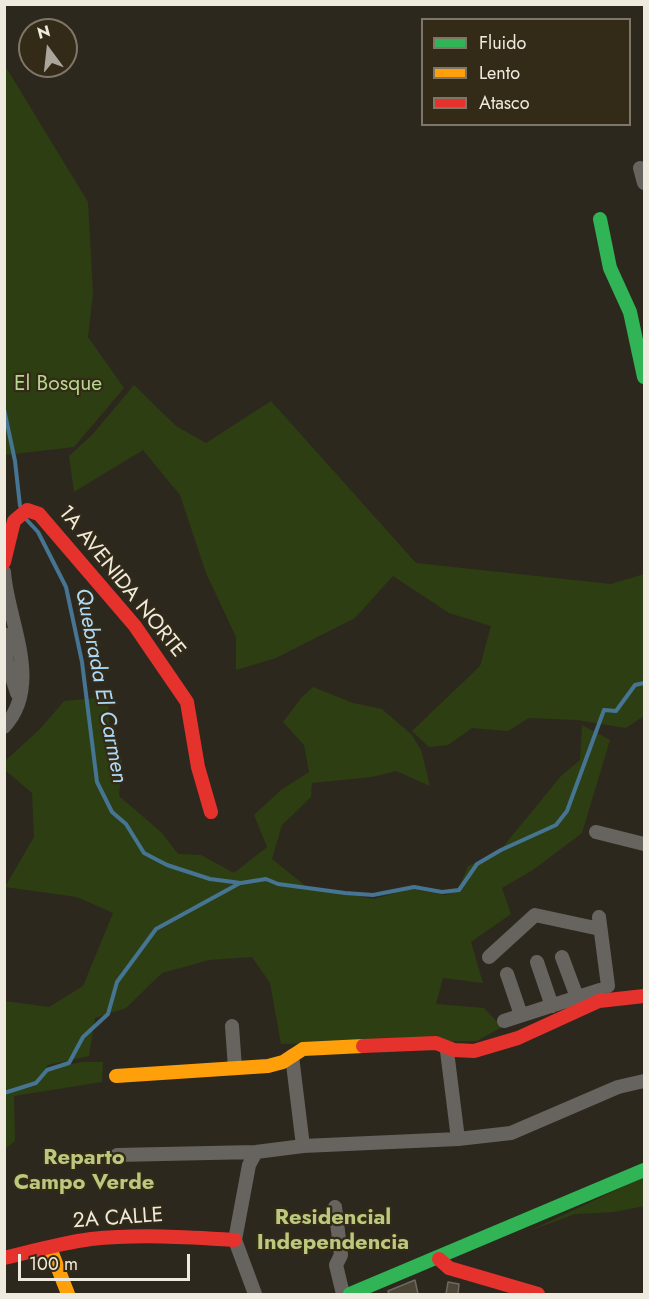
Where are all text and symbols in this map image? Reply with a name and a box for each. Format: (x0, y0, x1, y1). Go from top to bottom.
north arrow (18, 18, 78, 78)
legend (421, 18, 631, 126)
text: N (35, 19, 53, 45)
text: Fluido (479, 30, 526, 56)
text: Lento (479, 60, 520, 86)
text: Atasco (479, 90, 530, 116)
park label: El Bosque (14, 372, 102, 398)
street label: 1A AVENIDA NORTE (52, 501, 190, 663)
water label: Quebrada El Carmen (68, 586, 132, 786)
district label: Reparto Campo Verde (14, 1146, 154, 1198)
street label: 2A CALLE (72, 1203, 164, 1235)
district label: Residencial Independencia (257, 1206, 409, 1258)
scale bar (21, 1242, 194, 1280)
text: 100 m (29, 1251, 78, 1277)

